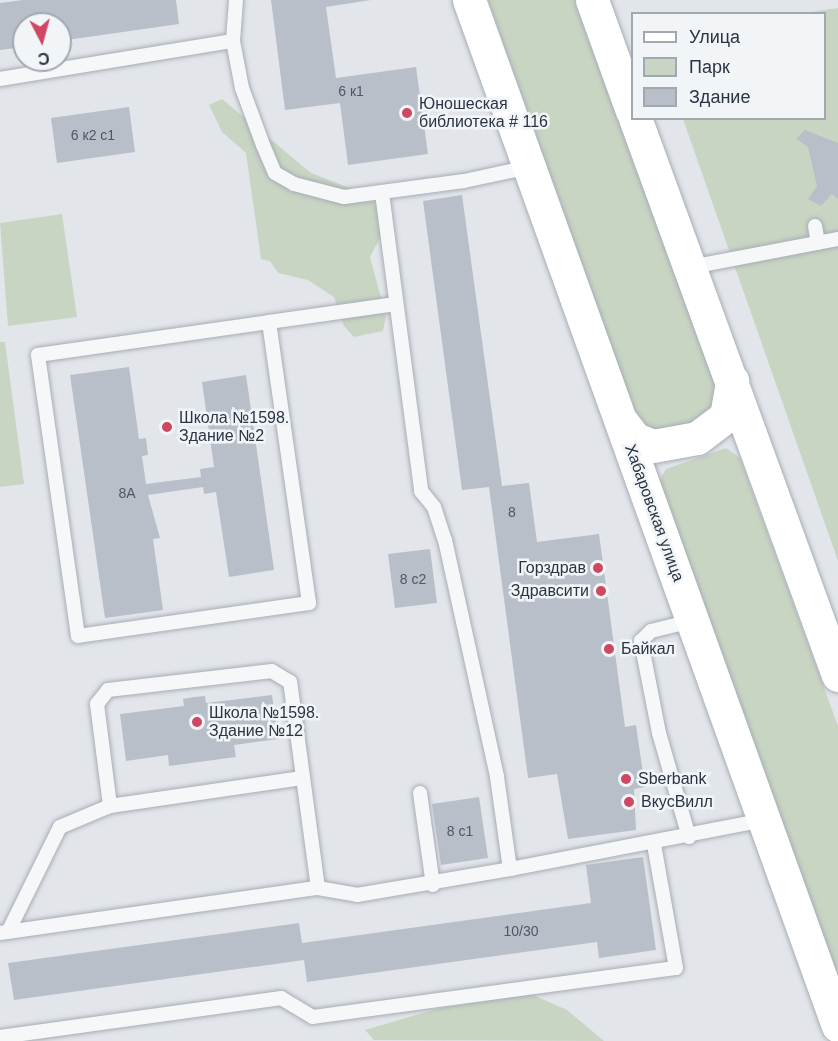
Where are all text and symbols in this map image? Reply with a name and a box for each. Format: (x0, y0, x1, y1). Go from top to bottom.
north arrow (12, 12, 72, 72)
legend (631, 12, 826, 120)
text: Улица (689, 27, 740, 47)
text: С (37, 49, 50, 67)
text: Парк (689, 57, 730, 77)
house number: 6 к1 (338, 83, 364, 99)
text: Здание (689, 87, 750, 107)
place label: Юношеская библиотека # 116 (419, 94, 548, 132)
marker: Юношеская библиотека # 116 (400, 106, 414, 120)
house number: 6 к2 с1 (71, 127, 115, 143)
place label: Школа №1598. Здание №2 (179, 408, 289, 446)
marker: Школа №1598. Здание №2 (160, 420, 174, 434)
street label: Хабаровская улица (620, 442, 688, 584)
house number: 8А (118, 485, 136, 501)
house number: 8 (508, 504, 516, 520)
place label: Горздрав (518, 558, 586, 578)
marker: Горздрав (591, 561, 605, 575)
house number: 8 с2 (400, 571, 426, 587)
place label: Здравсити (511, 581, 589, 601)
marker: Здравсити (594, 584, 608, 598)
place label: Байкал (621, 639, 675, 659)
marker: Байкал (602, 642, 616, 656)
place label: Школа №1598. Здание №12 (209, 703, 319, 741)
marker: Школа №1598. Здание №12 (190, 715, 204, 729)
place label: Sberbank (638, 769, 706, 789)
marker: Sberbank (619, 772, 633, 786)
place label: ВкусВилл (641, 792, 713, 812)
marker: ВкусВилл (622, 795, 636, 809)
house number: 8 c1 (447, 823, 473, 839)
house number: 10/30 (503, 923, 539, 939)

